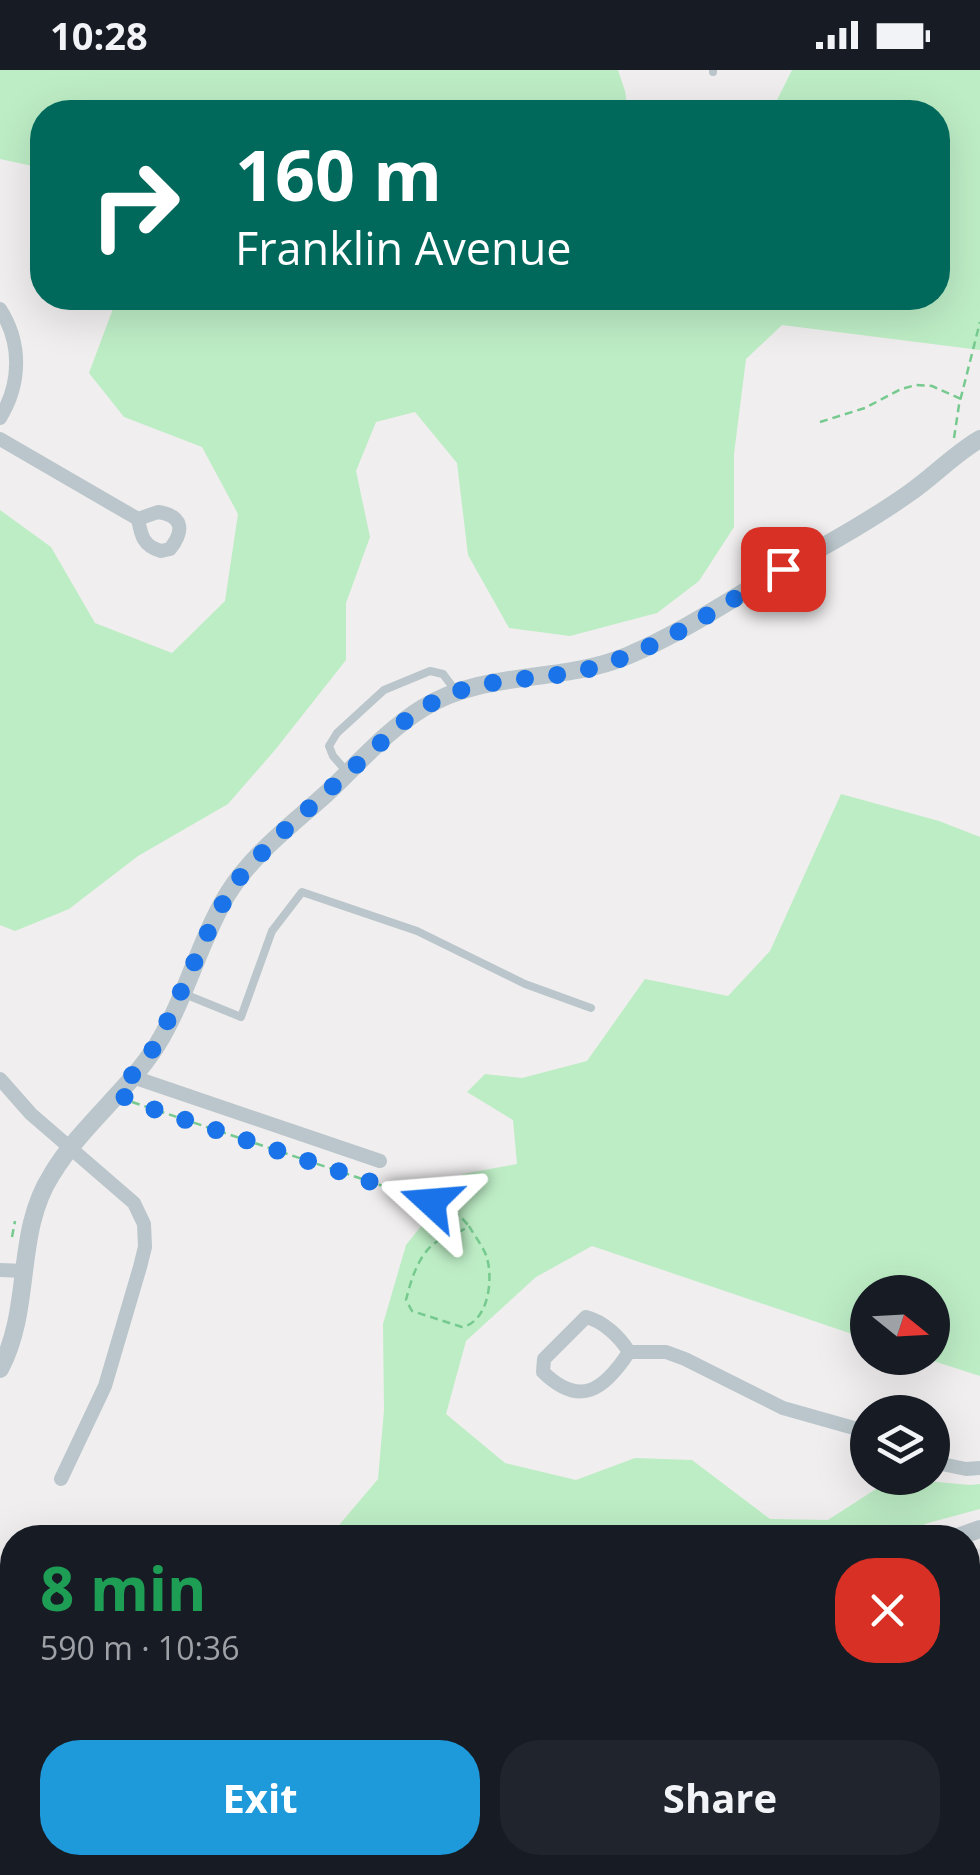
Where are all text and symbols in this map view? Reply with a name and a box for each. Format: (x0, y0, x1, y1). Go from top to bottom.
text: 10:28 (50, 9, 148, 61)
text: 160 m (235, 126, 442, 222)
icon: right (70, 140, 200, 270)
text: Franklin Avenue (235, 217, 572, 278)
pin (741, 527, 826, 612)
icon: arrive (756, 542, 811, 597)
position arrow (379, 1150, 483, 1254)
north arrow (850, 1275, 950, 1375)
map controls (850, 1275, 950, 1495)
button: layers (850, 1395, 950, 1495)
text: 8 min (40, 1547, 207, 1629)
button: close (835, 1558, 940, 1663)
text: 590 m · 10:36 (40, 1626, 239, 1669)
button: Exit (40, 1740, 480, 1855)
button: Share (500, 1740, 940, 1855)

